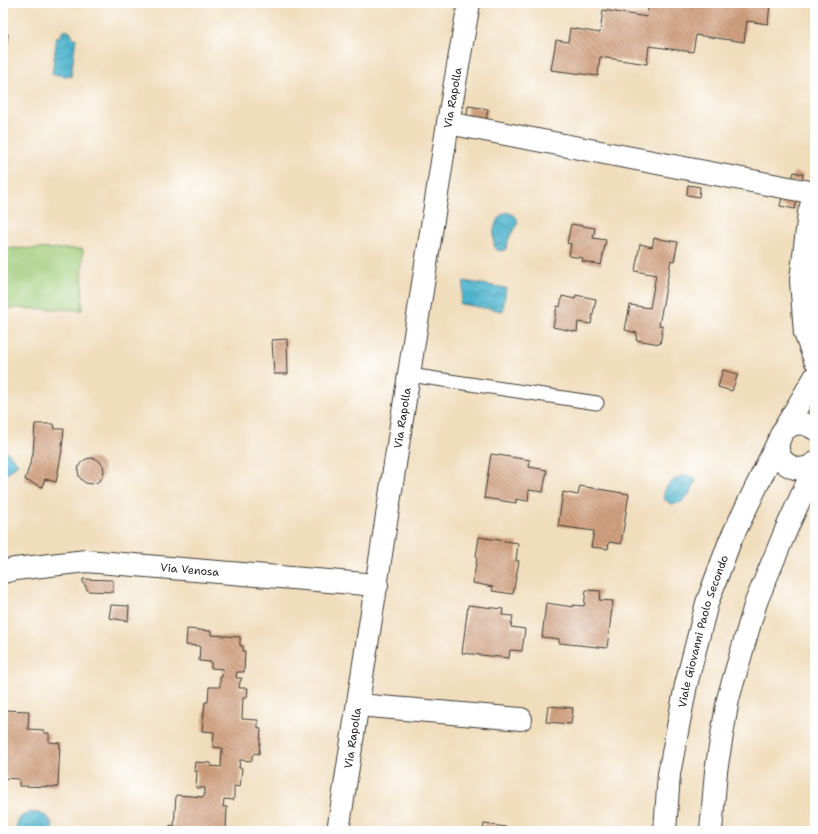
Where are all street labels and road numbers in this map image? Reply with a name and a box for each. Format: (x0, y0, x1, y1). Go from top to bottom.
street label: Via Rapolla (440, 66, 465, 129)
street label: Via Rapolla (390, 386, 414, 449)
street label: Viale Giovanni Paolo Secondo (674, 553, 732, 709)
street label: Via Venosa (160, 560, 220, 579)
street label: Via Rapolla (340, 706, 365, 770)

